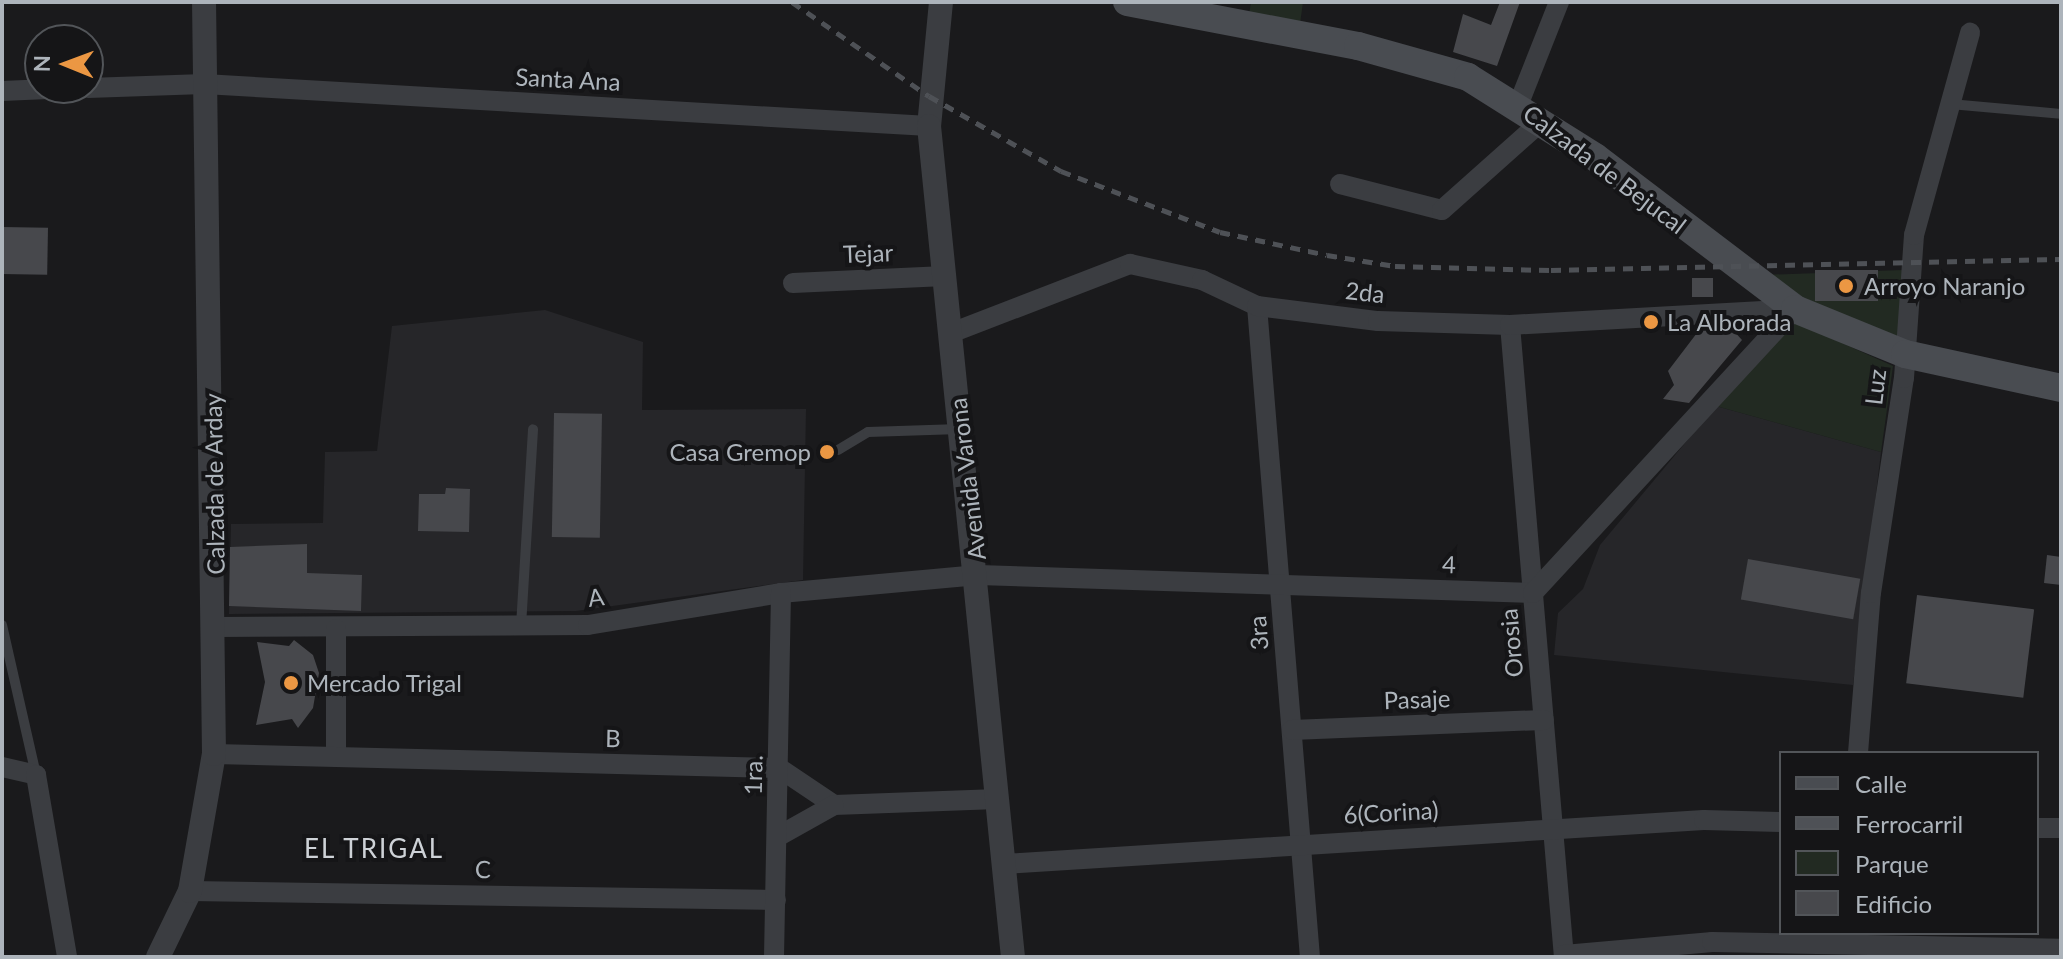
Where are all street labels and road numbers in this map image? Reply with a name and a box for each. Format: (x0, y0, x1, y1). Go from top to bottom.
street label: Santa Ana (514, 62, 622, 96)
street label: Calzada de Bejucal (1518, 98, 1692, 240)
street label: Tejar (842, 238, 894, 268)
street label: 2da (1344, 276, 1386, 308)
street label: Luz (1859, 367, 1891, 407)
street label: Calzada de Arday (198, 393, 230, 575)
street label: Avenida Varona (943, 396, 991, 562)
street label: 4 (1442, 549, 1456, 579)
street label: A (586, 582, 606, 612)
street label: Orosia (1494, 607, 1528, 679)
street label: 3ra (1242, 615, 1274, 651)
street label: Pasaje (1383, 683, 1451, 715)
street label: B (605, 723, 621, 753)
street label: 1ra. (738, 755, 768, 795)
street label: 6(Corina) (1343, 795, 1439, 829)
street label: C (475, 854, 491, 884)

